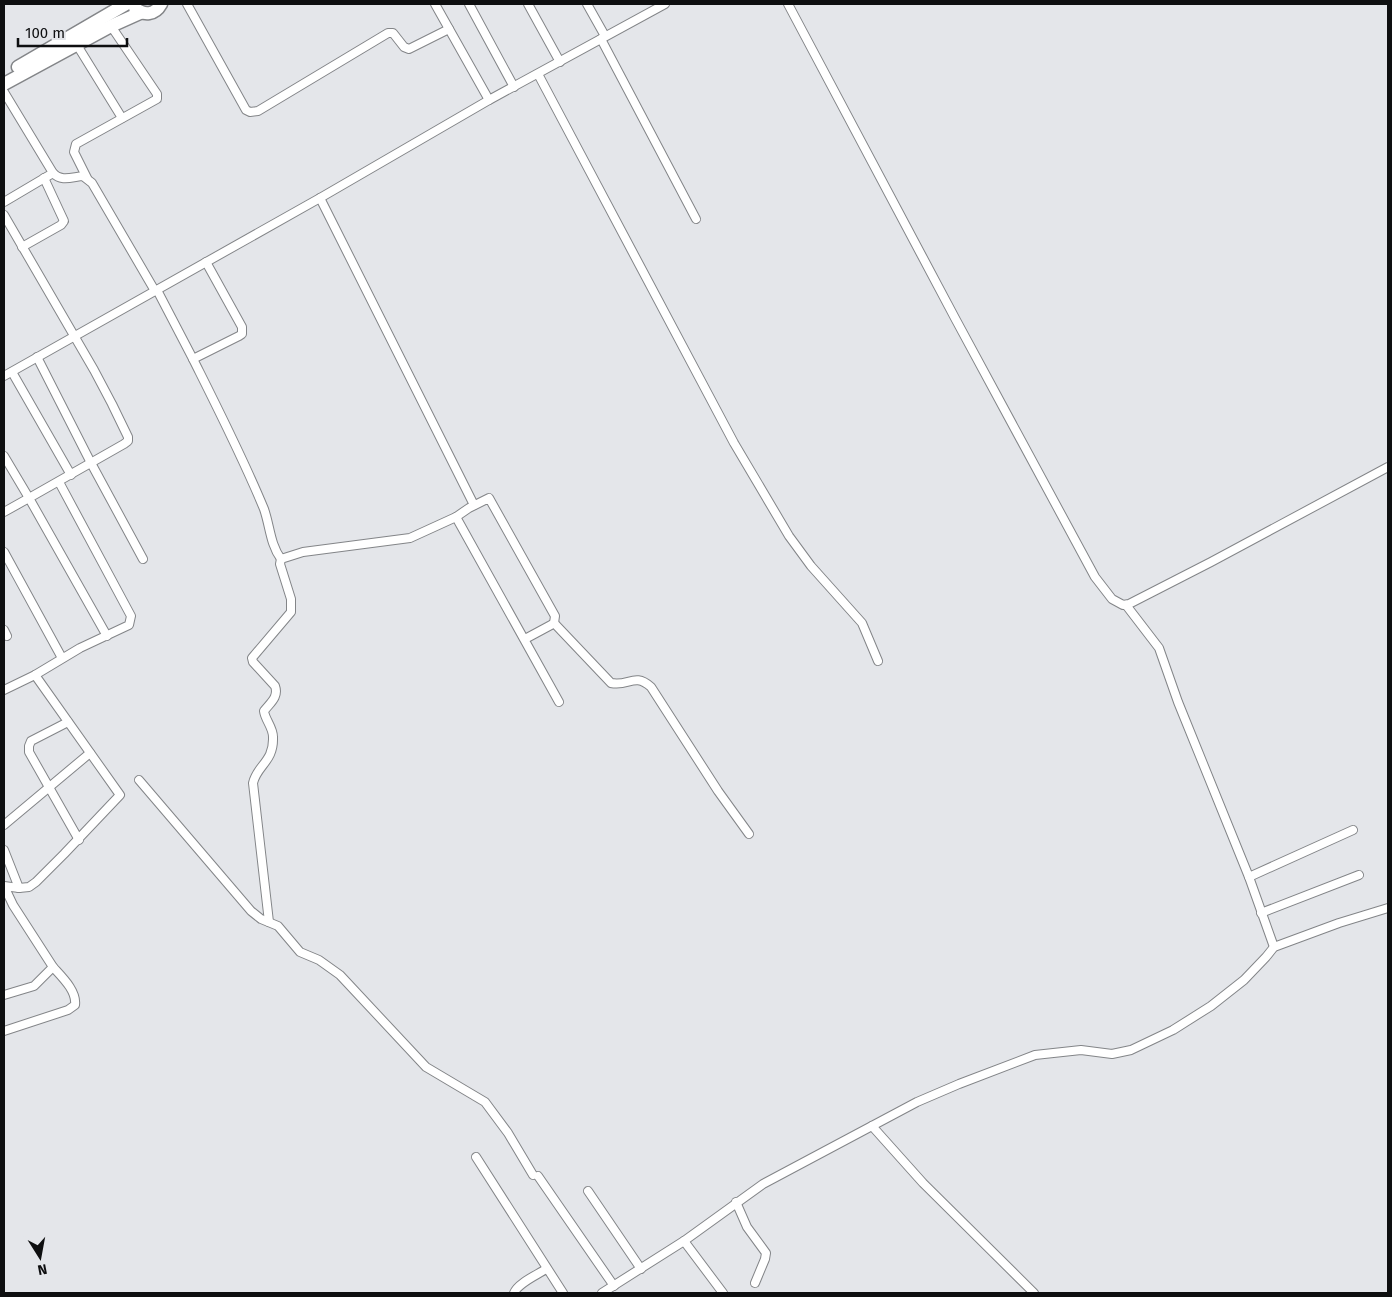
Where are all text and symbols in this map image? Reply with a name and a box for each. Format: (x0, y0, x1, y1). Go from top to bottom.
scale bar (18, 15, 126, 47)
text: 100 m (25, 24, 65, 42)
north arrow (15, 1232, 65, 1282)
text: N (36, 1260, 49, 1279)

